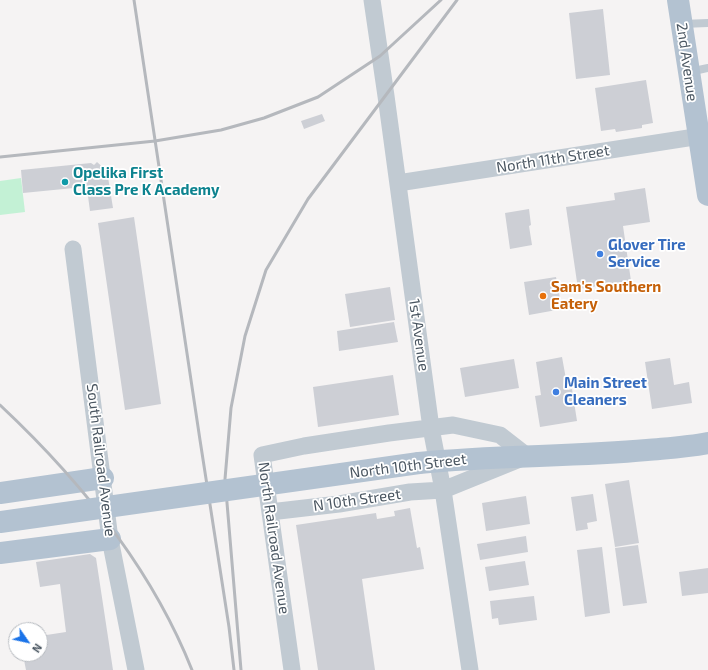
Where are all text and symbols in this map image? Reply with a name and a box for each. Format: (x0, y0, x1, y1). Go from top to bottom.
street label: 2nd Avenue (673, 21, 701, 103)
street label: North 11th Street (495, 141, 611, 177)
place label: Opelika First Class Pre K Academy (73, 164, 220, 199)
marker: Opelika First Class Pre K Academy (60, 177, 70, 187)
place label: Glover Tire Service (608, 236, 686, 271)
marker: Glover Tire Service (595, 249, 605, 259)
place label: Sam's Southern Eatery (551, 278, 661, 313)
marker: Sam's Southern Eatery (538, 291, 548, 301)
street label: 1st Avenue (405, 298, 433, 372)
place label: Main Street Cleaners (564, 374, 647, 409)
street label: South Railroad Avenue (83, 383, 119, 537)
marker: Main Street Cleaners (551, 387, 561, 397)
street label: North 10th Street (349, 450, 467, 482)
street label: North Railroad Avenue (254, 461, 294, 615)
street label: N 10th Street (312, 485, 402, 515)
north arrow (8, 622, 48, 662)
text: N (30, 641, 45, 655)

